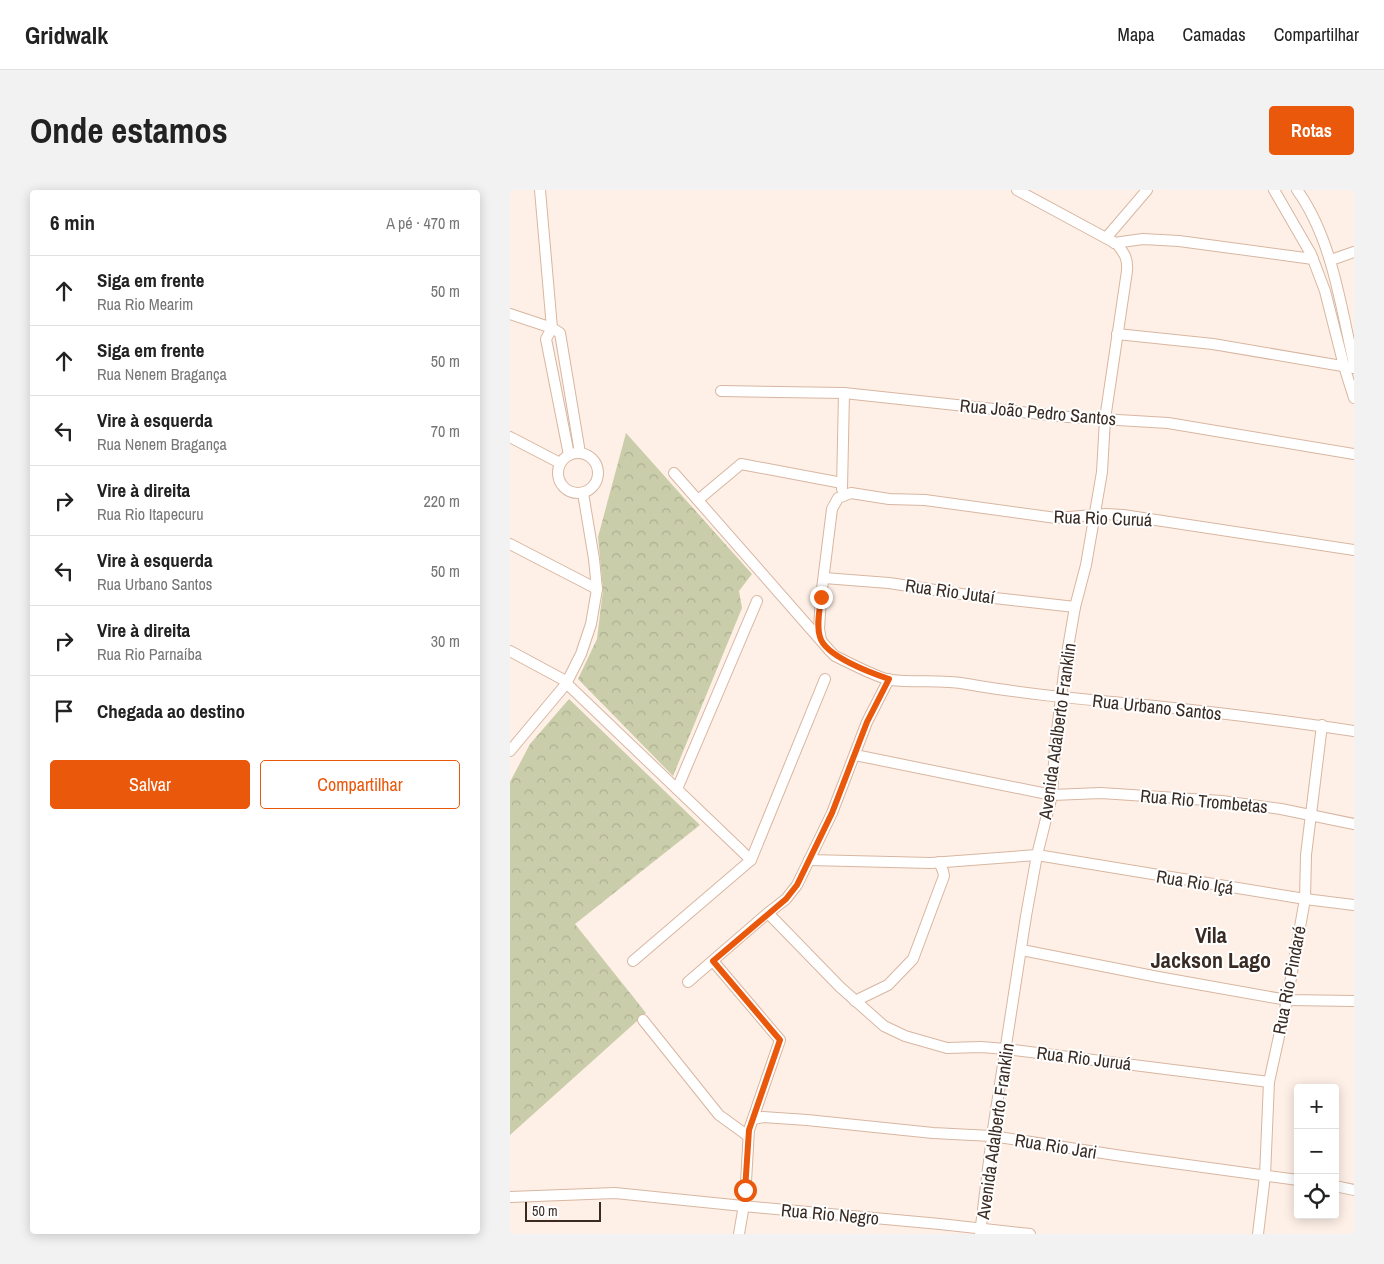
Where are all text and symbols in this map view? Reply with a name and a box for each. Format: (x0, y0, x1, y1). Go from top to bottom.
text: Gridwalk (25, 19, 108, 51)
text: Mapa (1118, 22, 1155, 47)
text: Camadas (1183, 22, 1246, 47)
text: Compartilhar (1274, 22, 1359, 47)
button: Rotas (1269, 106, 1354, 155)
text: Onde estamos (30, 107, 228, 154)
text: 6 min (50, 208, 95, 237)
text: A pé · 470 m (386, 212, 460, 234)
text: Siga em frente (97, 267, 204, 293)
icon: ahead (50, 277, 78, 305)
text: 50 m (431, 280, 460, 302)
text: Rua Rio Mearim (97, 293, 193, 315)
text: Siga em frente (97, 337, 204, 363)
icon: ahead (50, 347, 78, 375)
text: 50 m (431, 350, 460, 372)
text: Rua Nenem Bragança (97, 363, 227, 385)
street label: Rua João Pedro Santos (959, 393, 1117, 431)
text: Vire à esquerda (97, 407, 213, 433)
icon: left (50, 417, 78, 445)
text: 70 m (431, 420, 460, 442)
text: Rua Nenem Bragança (97, 433, 227, 455)
text: Vire à direita (97, 477, 190, 503)
icon: right (50, 487, 78, 515)
text: 220 m (424, 490, 460, 512)
text: Rua Rio Itapecuru (97, 503, 203, 525)
street label: Rua Rio Curuá (1053, 504, 1153, 532)
text: Vire à esquerda (97, 547, 213, 573)
icon: left (50, 557, 78, 585)
text: 50 m (431, 560, 460, 582)
street label: Rua Rio Jutaí (904, 572, 997, 610)
text: Rua Urbano Santos (97, 573, 212, 595)
route end (810, 586, 833, 609)
text: Vire à direita (97, 617, 190, 643)
icon: right (50, 627, 78, 655)
text: 30 m (431, 630, 460, 652)
street label: Avenida Adalberto Franklin (1032, 641, 1082, 822)
text: Rua Rio Parnaíba (97, 643, 202, 665)
street label: Rua Urbano Santos (1091, 688, 1223, 726)
icon: arrive (50, 697, 78, 725)
text: Chegada ao destino (97, 698, 245, 724)
button: Salvar (50, 760, 250, 809)
button: Compartilhar (260, 760, 460, 809)
street label: Rua Rio Trombetas (1139, 783, 1269, 819)
street label: Rua Rio Içá (1155, 864, 1235, 900)
district label: Vila Jackson Lago (1151, 920, 1271, 975)
street label: Rua Rio Pindaré (1266, 924, 1312, 1036)
street label: Rua Rio Juruá (1035, 1040, 1133, 1076)
street label: Avenida Adalberto Franklin (970, 1041, 1020, 1222)
map controls (1294, 1084, 1339, 1219)
button: + (1294, 1084, 1339, 1129)
street label: Rua Rio Jari (1013, 1127, 1099, 1165)
button: − (1294, 1129, 1339, 1174)
button: locate (1294, 1174, 1339, 1219)
route start (734, 1179, 757, 1202)
street label: Rua Rio Negro (780, 1197, 880, 1231)
scale bar (525, 1199, 601, 1222)
text: 50 m (532, 1202, 558, 1220)

